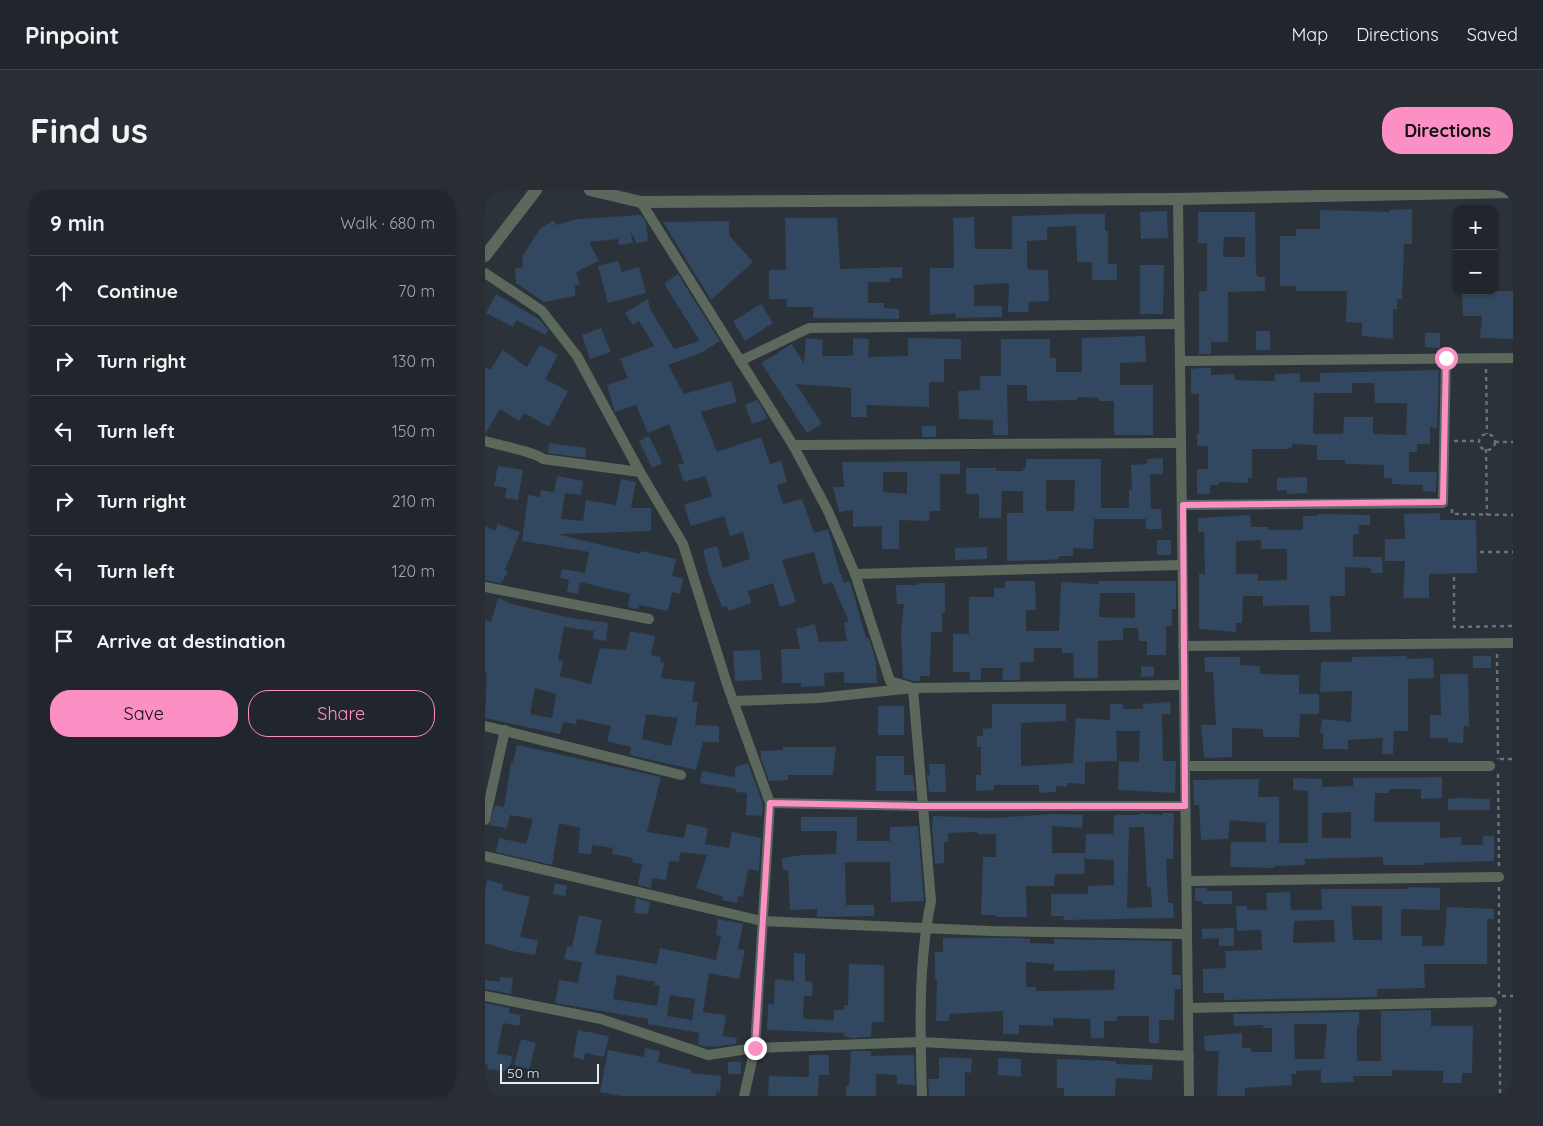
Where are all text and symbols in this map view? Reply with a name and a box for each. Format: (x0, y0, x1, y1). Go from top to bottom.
text: Pinpoint (25, 20, 119, 50)
text: Map (1291, 23, 1328, 46)
text: Directions (1356, 23, 1439, 46)
text: Saved (1467, 23, 1518, 46)
button: Directions (1382, 107, 1513, 154)
text: Find us (30, 108, 148, 152)
map controls (1453, 205, 1498, 295)
button: + (1453, 205, 1498, 250)
text: 9 min (50, 210, 105, 236)
text: Walk · 680 m (340, 213, 435, 233)
button: − (1453, 250, 1498, 295)
icon: ahead (50, 277, 78, 305)
text: Continue (97, 279, 178, 303)
text: 70 m (398, 281, 435, 301)
icon: right (50, 347, 78, 375)
route start (1435, 347, 1458, 370)
text: Turn right (97, 349, 186, 373)
text: 130 m (392, 351, 435, 371)
icon: left (50, 417, 78, 445)
text: Turn left (97, 419, 175, 443)
text: 150 m (392, 421, 435, 441)
icon: right (50, 487, 78, 515)
text: Turn right (97, 489, 186, 513)
text: 210 m (392, 491, 435, 511)
icon: left (50, 557, 78, 585)
text: Turn left (97, 559, 175, 583)
text: 120 m (392, 561, 435, 581)
icon: arrive (50, 627, 78, 655)
text: Arrive at destination (97, 629, 286, 653)
button: Save (50, 690, 238, 737)
button: Share (248, 690, 435, 737)
route end (744, 1037, 767, 1060)
scale bar (500, 1061, 599, 1084)
text: 50 m (507, 1064, 540, 1082)

